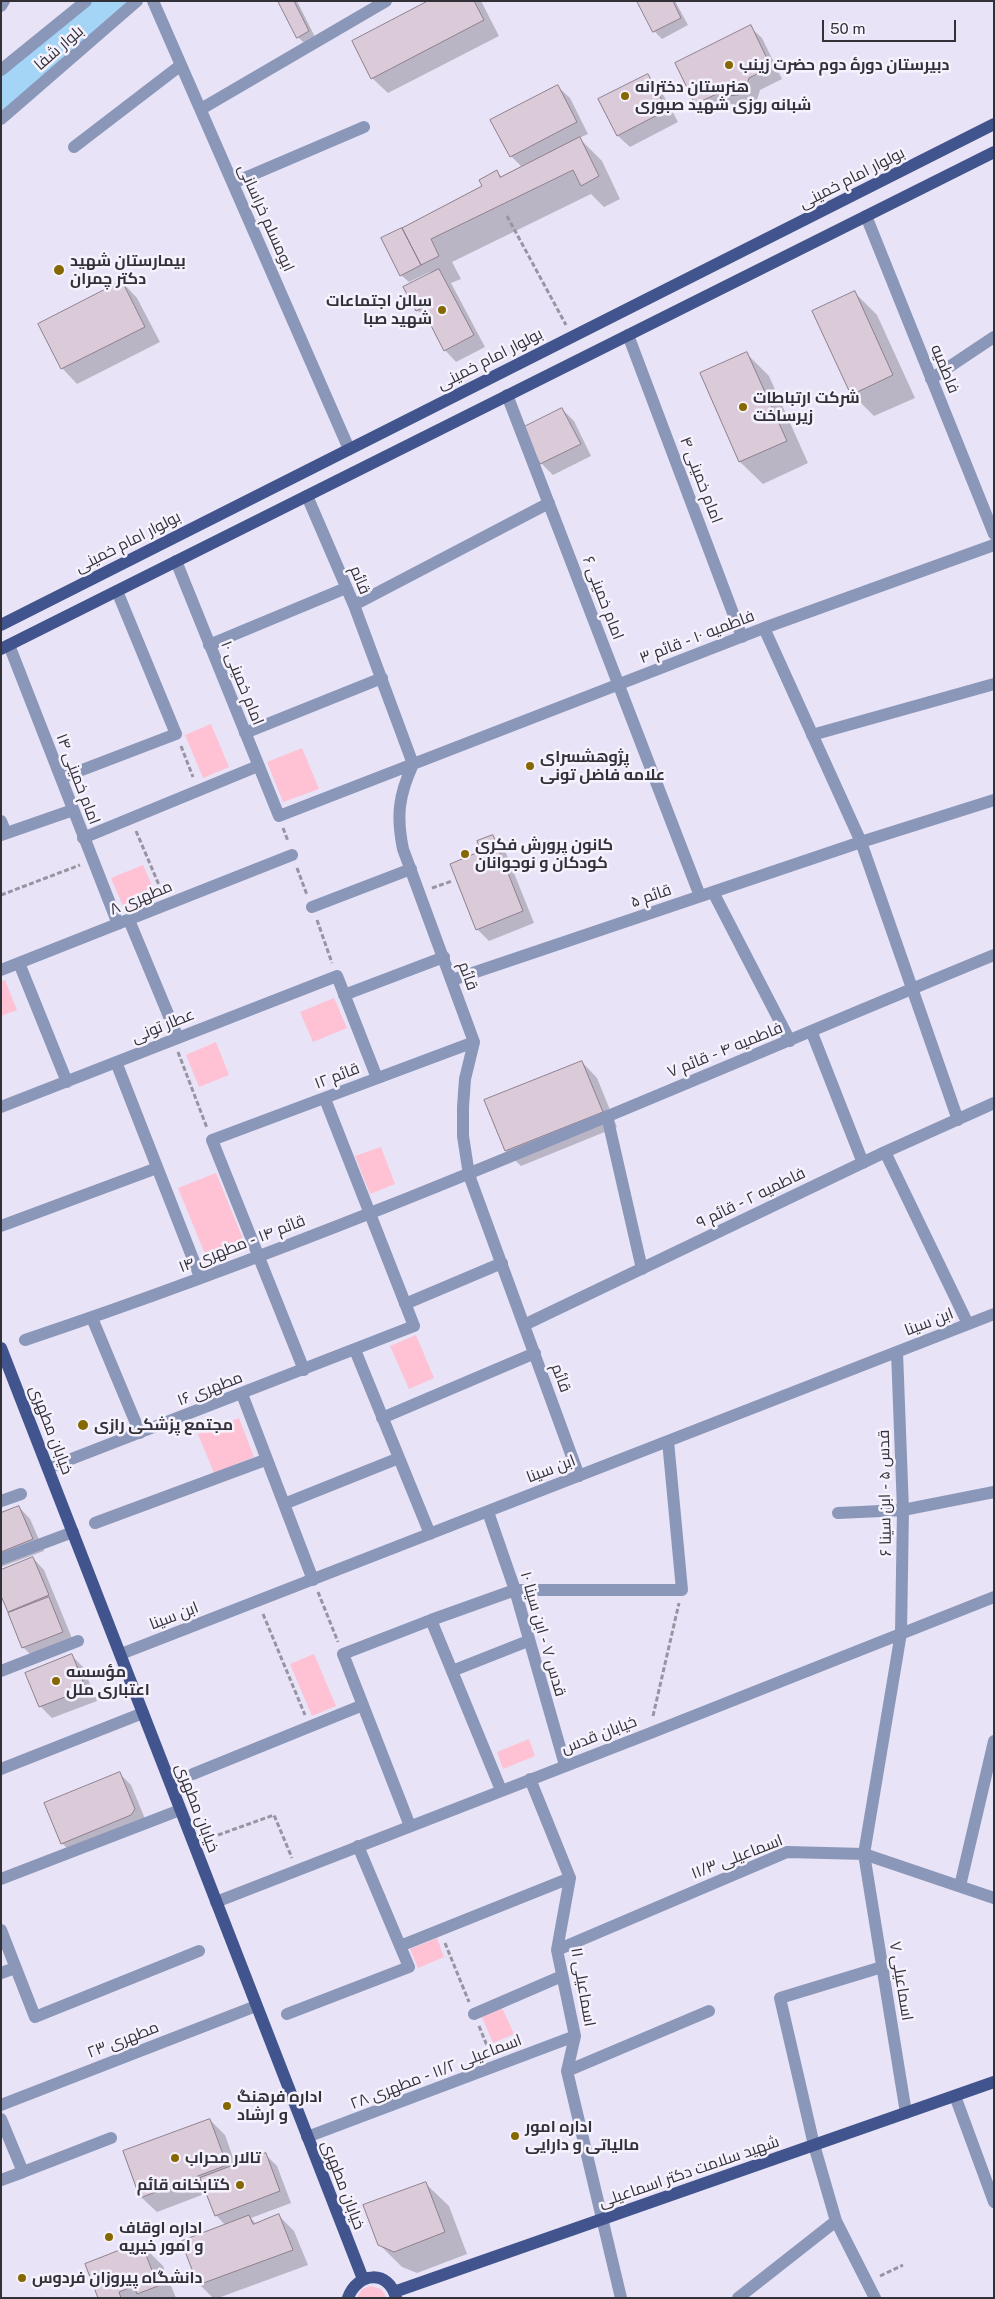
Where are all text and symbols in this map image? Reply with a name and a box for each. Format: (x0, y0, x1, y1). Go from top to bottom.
scale bar (825, 10, 959, 42)
text: 50 m (830, 20, 865, 37)
street label: بلوار شفا (30, 21, 88, 75)
place label: دبیرستان دورهٔ دوم حضرت زینب (739, 55, 949, 75)
marker: دبیرستان دورهٔ دوم حضرت زینب (723, 59, 735, 71)
place label: هنرستان دخترانه شبانه روزی شهید صبوری (635, 77, 811, 115)
marker: هنرستان دخترانه شبانه روزی شهید صبوری (619, 90, 631, 102)
street label: بولوار امام خمینی (796, 143, 908, 213)
street label: ابومسلم خراسانی (234, 161, 298, 275)
place label: بیمارستان شهید دکتر چمران (70, 251, 186, 289)
marker: بیمارستان شهید دکتر چمران (52, 263, 66, 277)
place label: سالن اجتماعات شهید صبا (326, 291, 432, 329)
marker: سالن اجتماعات شهید صبا (436, 304, 448, 316)
street label: بولوار امام خمینی (434, 324, 546, 394)
street label: فاطمیه (927, 342, 963, 396)
place label: شرکت ارتباطات زیرساخت (753, 388, 860, 426)
marker: شرکت ارتباطات زیرساخت (737, 401, 749, 413)
street label: امام خمینی ۴ (676, 434, 726, 526)
street label: بولوار امام خمینی (72, 507, 184, 577)
street label: امام خمینی ۶ (578, 553, 628, 643)
street label: قائم (345, 563, 375, 597)
street label: فاطمیه ۱۰ - قائم ۳ (637, 606, 757, 668)
street label: امام خمینی ۱۰ (216, 638, 268, 728)
street label: امام خمینی ۱۴ (52, 731, 104, 827)
place label: پژوهشسرای علامه فاضل تونی (540, 747, 665, 785)
marker: پژوهشسرای علامه فاضل تونی (524, 760, 536, 772)
place label: کانون پرورش فکری کودکان و نوجوانان (475, 835, 613, 873)
marker: کانون پرورش فکری کودکان و نوجوانان (459, 848, 471, 860)
street label: مطهری ۸ (107, 877, 175, 919)
street label: قائم ۵ (628, 880, 674, 912)
street label: قائم (454, 959, 482, 993)
street label: عطار تونی (129, 1005, 197, 1047)
street label: فاطمیه ۴ - قائم ۷ (665, 1018, 785, 1082)
street label: قائم ۱۲ (312, 1059, 362, 1093)
street label: فاطمیه ۲ - قائم ۹ (693, 1163, 809, 1233)
street label: قائم ۱۴ - مطهری ۱۴ (176, 1211, 308, 1277)
street label: ابن سینا (902, 1304, 956, 1340)
street label: قائم (547, 1361, 575, 1395)
street label: مطهری ۱۶ (175, 1368, 245, 1410)
street label: خیابان مطهری (25, 1383, 77, 1477)
place label: مجتمع پزشکی رازی (94, 1415, 233, 1435)
marker: مجتمع پزشکی رازی (76, 1418, 90, 1432)
street label: قدس ۵ - ابن سینا ۶ (874, 1430, 896, 1556)
street label: ابن سینا (524, 1451, 578, 1487)
street label: قدس ۷ - ابن سینا ۱۰ (516, 1569, 570, 1699)
street label: ابن سینا (147, 1598, 201, 1634)
place label: مؤسسه اعتباری ملل (66, 1662, 150, 1700)
marker: مؤسسه اعتباری ملل (50, 1675, 62, 1687)
street label: خیابان قدس (558, 1712, 640, 1758)
street label: خیابان مطهری (171, 1761, 223, 1855)
street label: اسماعیلی ۱۱/۳ (689, 1831, 785, 1883)
street label: اسماعیلی ۷ (885, 1940, 917, 2022)
street label: اسماعیلی ۱۱ (567, 1946, 599, 2028)
street label: مطهری ۲۳ (85, 2018, 161, 2062)
street label: اسماعیلی ۱۱/۲ - مطهری ۲۸ (348, 2030, 524, 2114)
place label: اداره فرهنگ و ارشاد (237, 2087, 322, 2125)
marker: اداره فرهنگ و ارشاد (221, 2100, 233, 2112)
place label: اداره امور مالیاتی و دارایی (525, 2117, 639, 2155)
marker: اداره امور مالیاتی و دارایی (509, 2130, 521, 2142)
street label: شهید سلامت دکتر اسماعیلی (596, 2132, 782, 2212)
street label: خیابان مطهری (317, 2138, 369, 2232)
place label: تالار محراب (185, 2148, 261, 2168)
marker: تالار محراب (169, 2152, 181, 2164)
place label: کتابخانه قائم (137, 2175, 230, 2195)
marker: کتابخانه قائم (234, 2179, 246, 2191)
place label: اداره اوقاف و امور خیریه (119, 2218, 204, 2256)
marker: اداره اوقاف و امور خیریه (103, 2231, 115, 2243)
place label: دانشگاه پیروزان فردوس (32, 2268, 203, 2288)
marker: دانشگاه پیروزان فردوس (16, 2272, 28, 2284)

